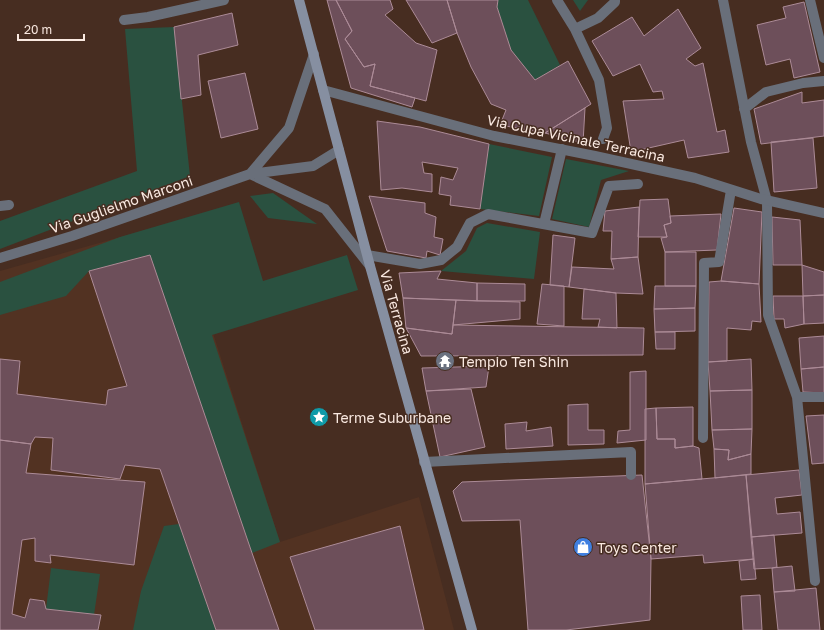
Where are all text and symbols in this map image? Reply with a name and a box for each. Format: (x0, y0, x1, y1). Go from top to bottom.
scale bar (18, 16, 84, 42)
text: 20 m (24, 22, 52, 37)
street label: Via Cupa Vicinale Terracina (485, 111, 667, 165)
street label: Via Guglielmo Marconi (47, 171, 195, 237)
street label: Via Terracina (377, 268, 417, 356)
temple icon: Tempio Ten Shin (434, 350, 456, 372)
place label: Tempio Ten Shin (459, 353, 569, 370)
place icon: Terme Suburbane (308, 406, 330, 428)
place label: Terme Suburbane (333, 409, 451, 426)
shop icon: Toys Center (572, 536, 594, 558)
place label: Toys Center (597, 539, 677, 556)

